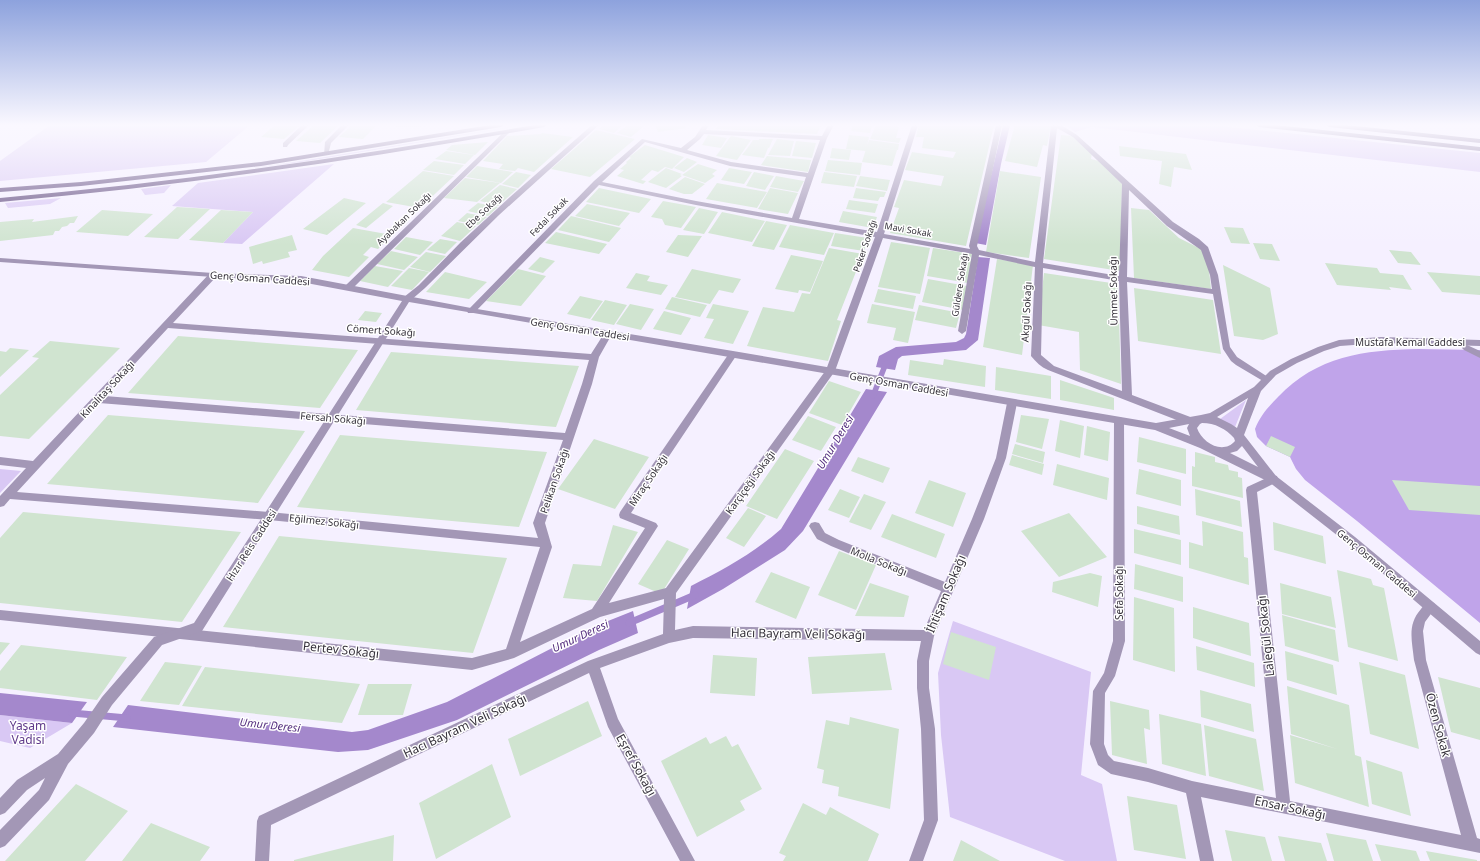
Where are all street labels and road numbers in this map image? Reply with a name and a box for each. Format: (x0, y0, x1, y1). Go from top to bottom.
street label: Ayabakan Sokağı (373, 189, 434, 248)
street label: Ebe Sokağı (462, 190, 505, 231)
street label: Fedai Sokak (527, 194, 571, 239)
street label: Peker Sokağı (849, 218, 880, 274)
street label: Mavi Sokak (884, 219, 933, 240)
street label: Güldere Sokağı (948, 252, 971, 318)
street label: Ümmet Sokağı (1105, 256, 1121, 326)
street label: Genç Osman Caddesi (210, 268, 310, 288)
street label: Akgül Sokağı (1017, 281, 1035, 343)
street label: Genç Osman Caddesi (529, 314, 631, 344)
street label: Cömert Sokağı (346, 321, 416, 339)
street label: Mustafa Kemal Caddesi (1355, 335, 1465, 349)
street label: Kınalıtaş Sokağı (77, 357, 137, 421)
street label: Genç Osman Caddesi (848, 368, 950, 400)
street label: Fersah Sokağı (300, 408, 366, 428)
street label: Pelikan Sokağı (536, 447, 572, 515)
street label: Karçiçeği Sokağı (722, 447, 778, 517)
street label: Miraç Sokağı (625, 451, 671, 509)
street label: Hızır Reis Caddesi (223, 506, 279, 584)
street label: Eğilmez Sokağı (288, 510, 360, 532)
street label: Genç Osman Caddesi (1334, 525, 1420, 601)
street label: Molla Sokağı (849, 543, 909, 579)
street label: İhtişam Sokağı (921, 552, 970, 635)
street label: Sefa Sokağı (1112, 566, 1126, 620)
street label: Lalegül Sokağı (1253, 595, 1278, 677)
street label: Hacı Bayram Veli Sokağı (731, 624, 865, 643)
street label: Pertev Sokağı (302, 637, 380, 662)
street label: Hacı Bayram Veli Sokağı (400, 689, 529, 762)
street label: Özen Sokak (1422, 691, 1455, 759)
street label: Eşref Sokağı (612, 731, 661, 799)
street label: Ensar Sokağı (1253, 792, 1327, 823)

